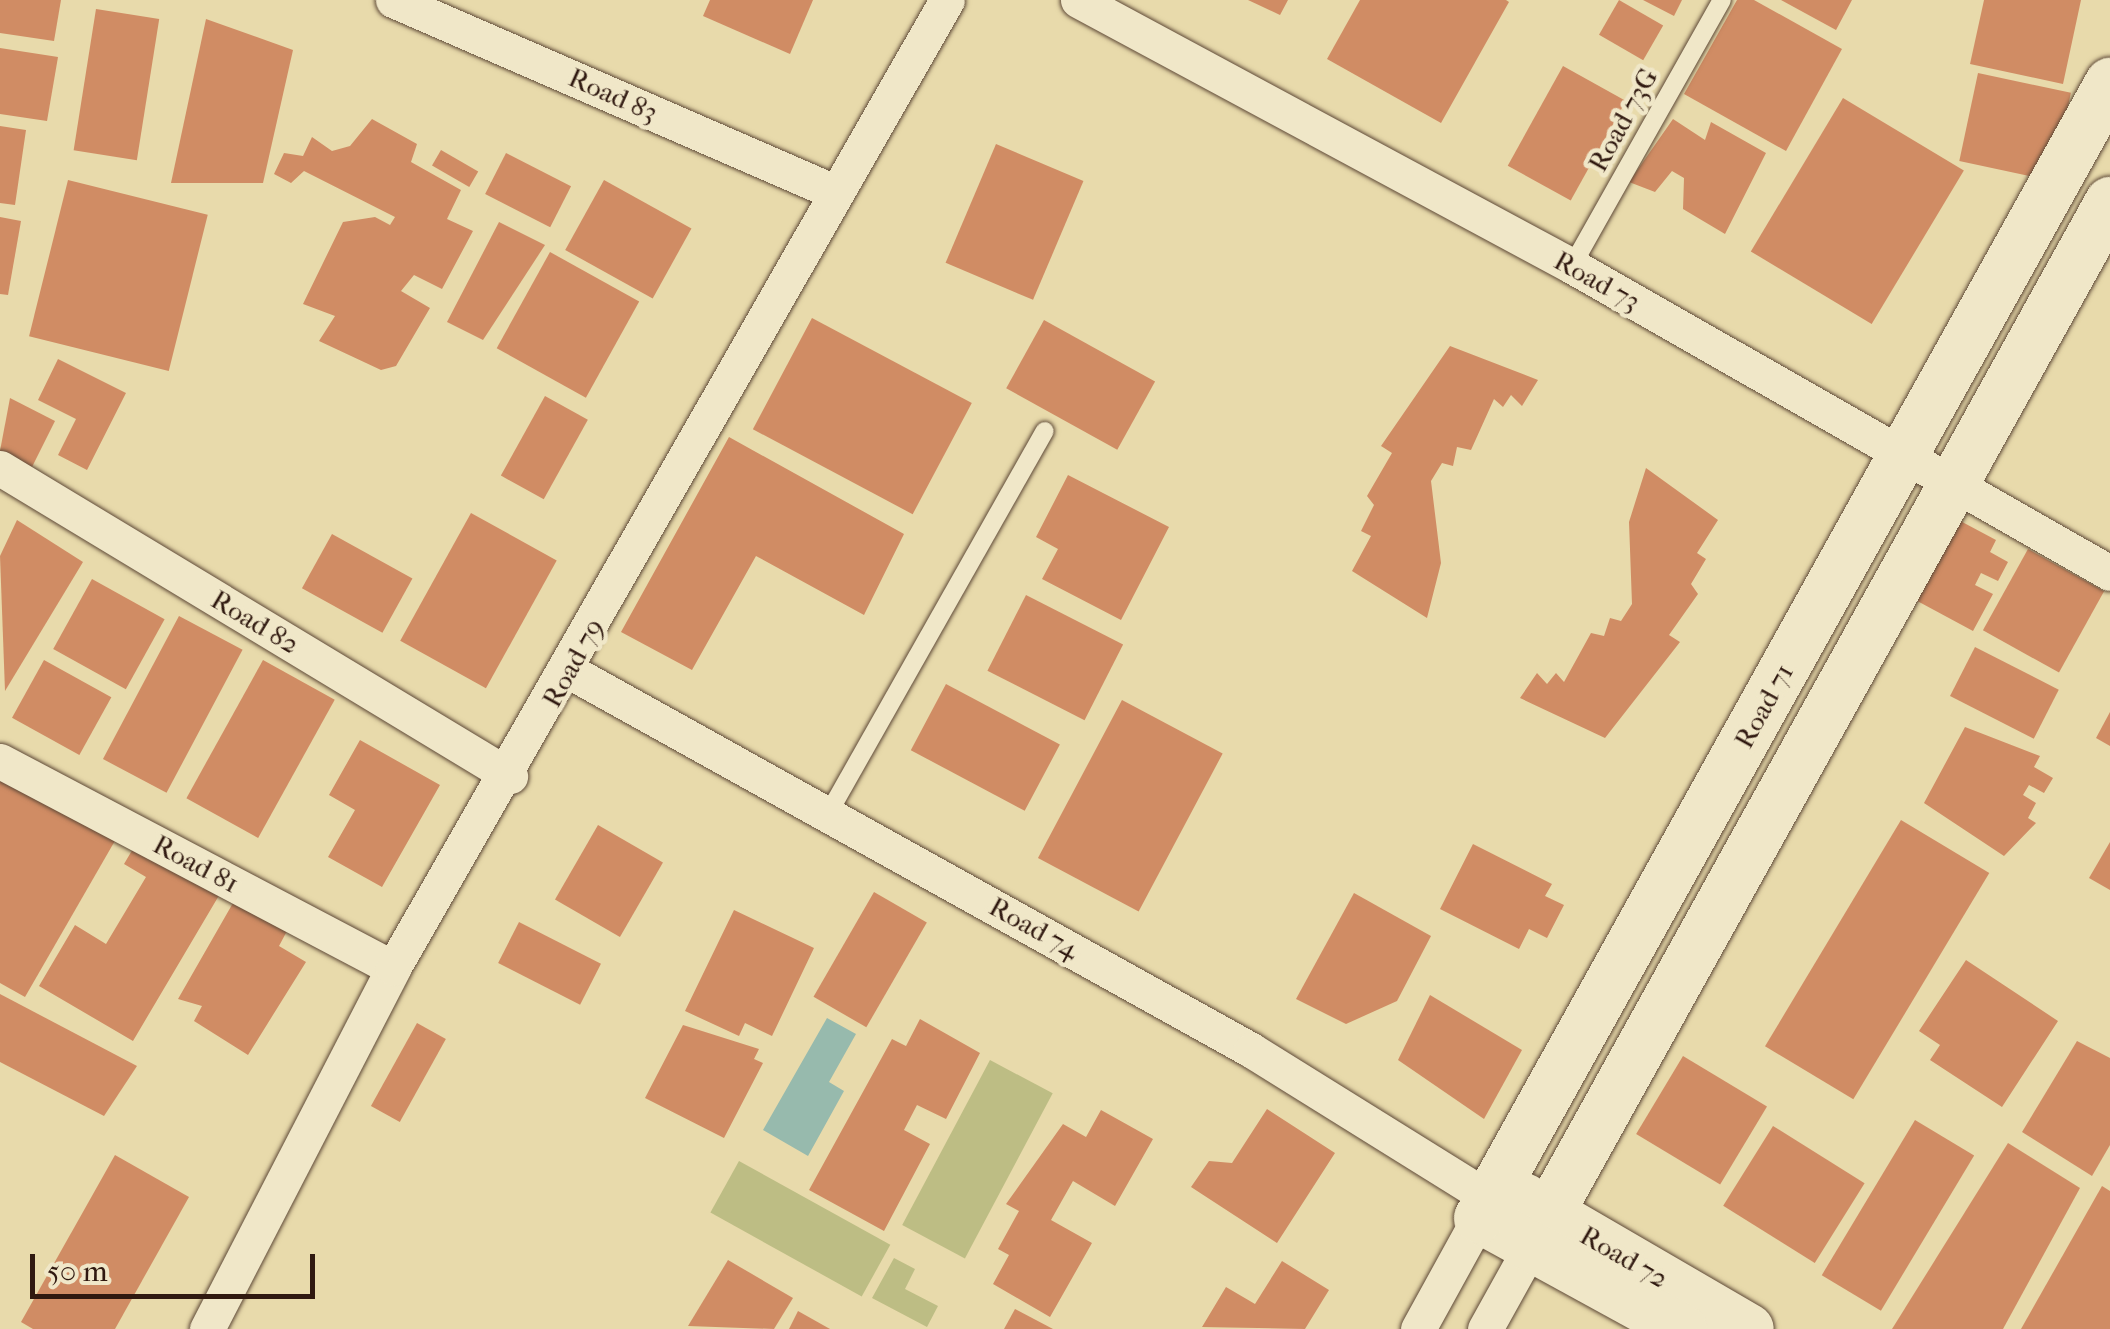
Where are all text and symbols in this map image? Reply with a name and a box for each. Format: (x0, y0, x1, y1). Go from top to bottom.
street label: Road 83 (563, 61, 663, 129)
street label: Road 73G (1581, 62, 1665, 178)
street label: Road 73 (1548, 244, 1646, 318)
street label: Road 82 (205, 583, 305, 661)
street label: Road 79 (535, 613, 611, 713)
street label: Road 71 (1727, 658, 1801, 754)
street label: Road 81 (147, 827, 245, 901)
street label: Road 74 (983, 890, 1085, 966)
street label: Road 72 (1574, 1218, 1674, 1296)
scale bar (35, 1234, 320, 1296)
text: 50 m (47, 1254, 108, 1289)

